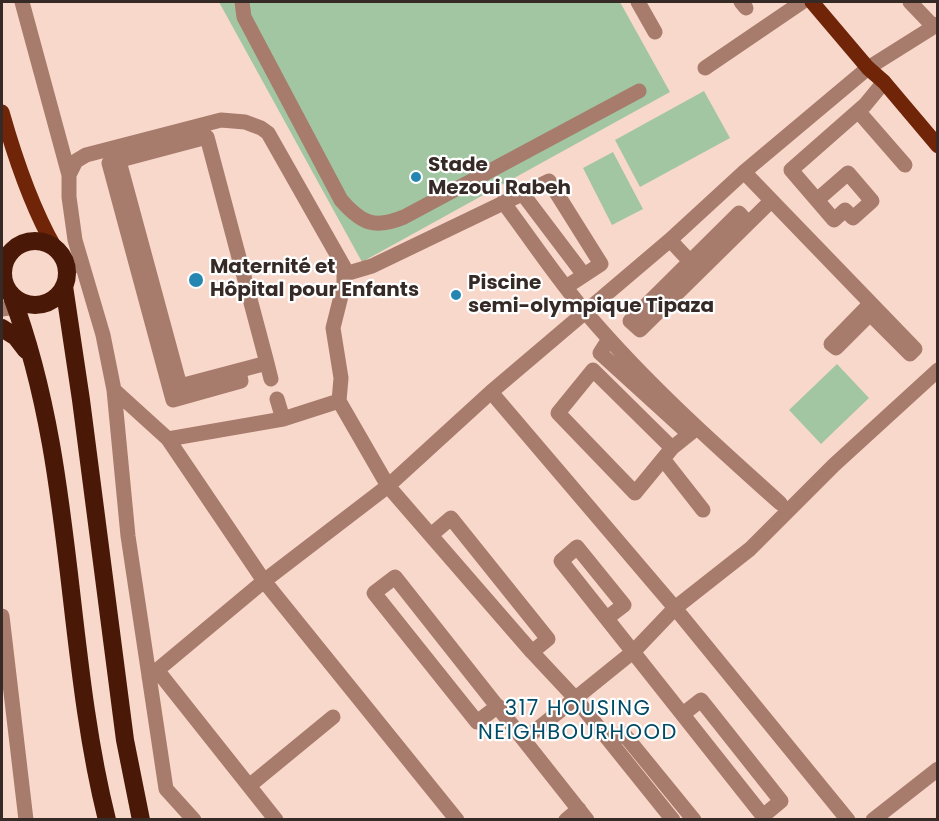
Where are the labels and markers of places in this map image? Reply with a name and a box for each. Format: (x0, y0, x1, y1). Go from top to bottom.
place label: Stade Mezoui Rabeh (428, 154, 571, 201)
marker: Stade Mezoui Rabeh (409, 170, 423, 184)
place label: Maternité et Hôpital pour Enfants (210, 256, 419, 303)
marker: Maternité et Hôpital pour Enfants (187, 271, 205, 289)
place label: Piscine semi-olympique Tipaza (468, 272, 714, 319)
marker: Piscine semi-olympique Tipaza (449, 288, 463, 302)

